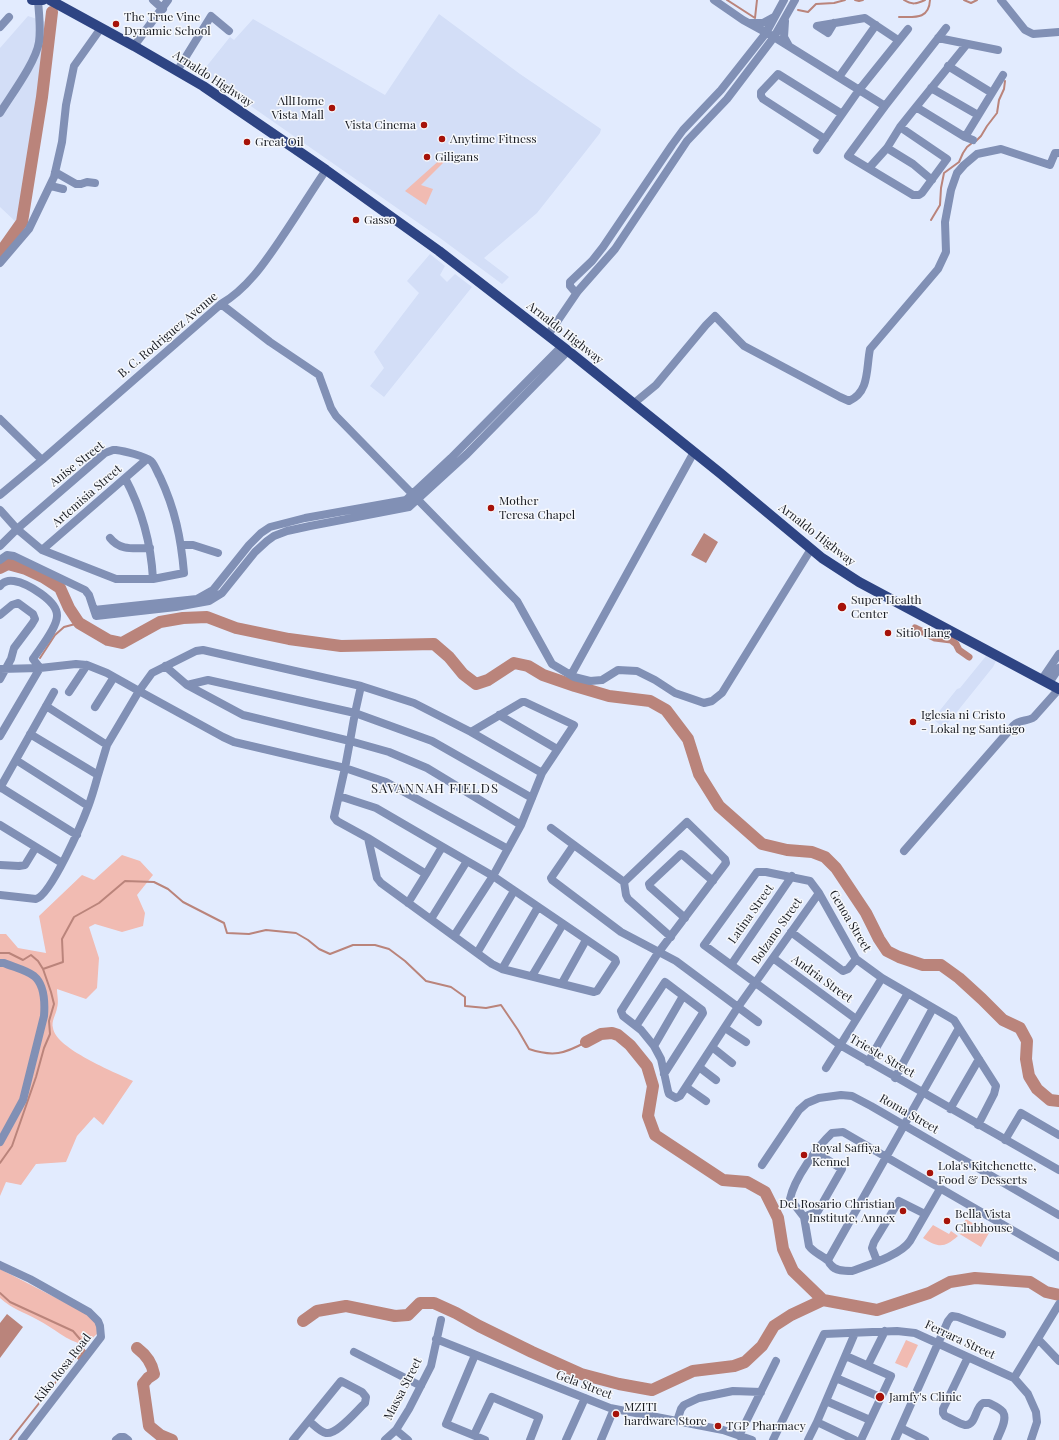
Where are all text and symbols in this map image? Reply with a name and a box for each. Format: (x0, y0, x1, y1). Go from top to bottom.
place label: The True Vine Dynamic School (124, 10, 211, 38)
marker: The True Vine Dynamic School (111, 19, 121, 29)
street label: Arnaldo Highway (170, 48, 256, 110)
place label: AllHome Vista Mall (271, 94, 324, 122)
marker: AllHome Vista Mall (327, 103, 337, 113)
place label: Vista Cinema (345, 118, 416, 132)
marker: Vista Cinema (419, 120, 429, 130)
place label: Anytime Fitness (450, 132, 537, 146)
marker: Anytime Fitness (437, 134, 447, 144)
place label: Great Oil (255, 135, 304, 149)
marker: Great Oil (242, 137, 252, 147)
place label: Giligans (435, 150, 479, 164)
marker: Giligans (422, 152, 432, 162)
place label: Gasso (364, 213, 396, 227)
marker: Gasso (351, 215, 361, 225)
street label: B. C. Rodriguez Avenue (115, 289, 221, 381)
street label: Arnaldo Highway (524, 299, 606, 367)
street label: Anise Street (47, 438, 107, 490)
street label: Artemisia Street (49, 462, 125, 530)
place label: Mother Teresa Chapel (499, 494, 575, 522)
street label: Arnaldo Highway (776, 501, 858, 569)
marker: Mother Teresa Chapel (486, 503, 496, 513)
place label: Super Health Center (851, 593, 921, 621)
marker: Super Health Center (836, 601, 848, 613)
place label: Sitio Ilang (896, 626, 950, 640)
marker: Sitio Ilang (883, 628, 893, 638)
place label: Iglesia ni Cristo - Lokal ng Santiago (921, 708, 1025, 736)
marker: Iglesia ni Cristo - Lokal ng Santiago (908, 717, 918, 727)
district label: SAVANNAH FIELDS (371, 781, 499, 797)
street label: Latina Street (725, 882, 777, 946)
street label: Genoa Street (826, 888, 874, 954)
street label: Bolzano Street (749, 895, 805, 967)
street label: Andria Street (789, 952, 855, 1006)
street label: Trieste Street (847, 1031, 917, 1081)
street label: Roma Street (877, 1091, 941, 1137)
place label: Royal Saffiya Kennel (812, 1141, 880, 1169)
marker: Royal Saffiya Kennel (799, 1150, 809, 1160)
place label: Lola's Kitchenette, Food & Desserts (938, 1159, 1036, 1187)
marker: Lola's Kitchenette, Food & Desserts (925, 1168, 935, 1178)
place label: Del Rosario Christian Institute, Annex (779, 1197, 895, 1225)
marker: Del Rosario Christian Institute, Annex (898, 1206, 908, 1216)
place label: Bella Vista Clubhouse (955, 1207, 1012, 1235)
marker: Bella Vista Clubhouse (942, 1216, 952, 1226)
street label: Ferrara Street (923, 1317, 997, 1363)
street label: Kiko Rosa Road (32, 1331, 94, 1405)
street label: Massa Street (381, 1355, 425, 1423)
street label: Gela Street (554, 1368, 614, 1402)
place label: Jamfy's Clinic (889, 1390, 962, 1404)
marker: Jamfy's Clinic (874, 1391, 886, 1403)
place label: MZITI hardware Store (624, 1400, 707, 1428)
marker: MZITI hardware Store (611, 1409, 621, 1419)
place label: TGP Pharmacy (726, 1419, 806, 1433)
marker: TGP Pharmacy (713, 1421, 723, 1431)

